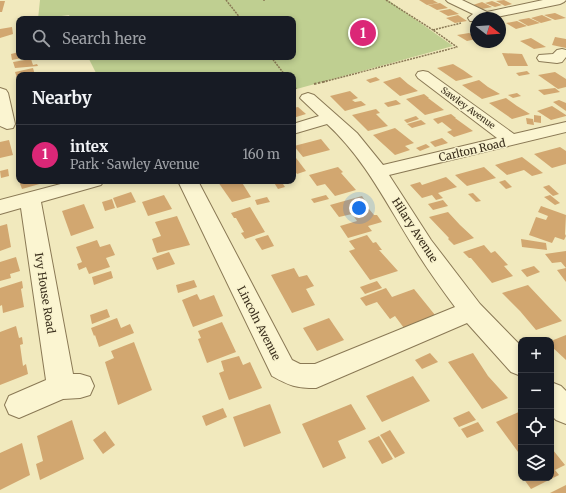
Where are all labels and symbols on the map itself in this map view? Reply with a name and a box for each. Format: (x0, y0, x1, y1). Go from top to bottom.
north arrow (470, 12, 506, 48)
pin: 1 (350, 18, 376, 48)
street label: Sawley Avenue (439, 84, 498, 131)
street label: Carlton Road (437, 135, 507, 164)
street label: Hilary Avenue (389, 195, 441, 265)
your location (349, 198, 369, 218)
street label: Ivy House Road (32, 252, 58, 335)
street label: Lincoln Avenue (234, 284, 284, 363)

